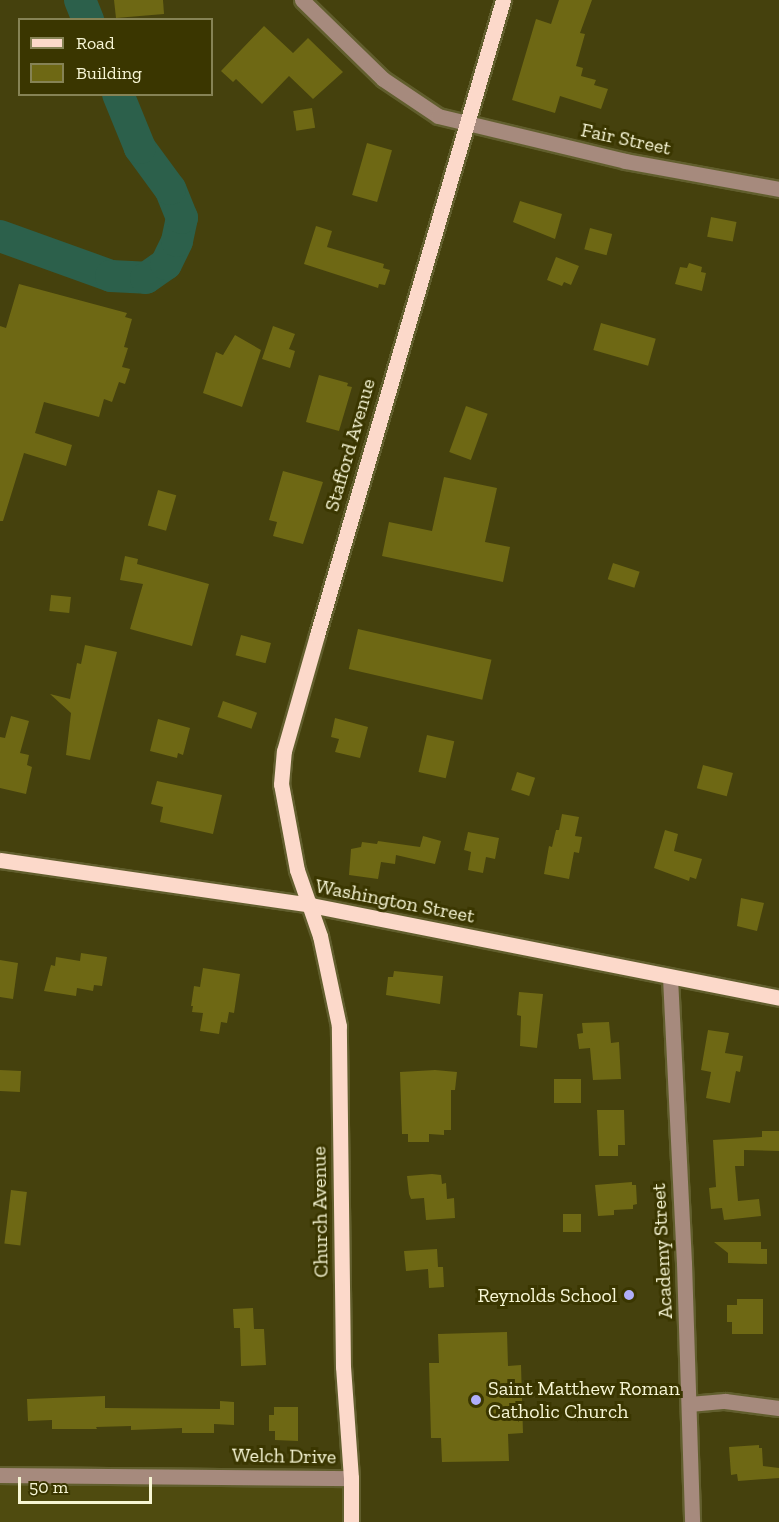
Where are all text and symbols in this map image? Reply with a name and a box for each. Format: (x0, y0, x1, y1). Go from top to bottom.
legend (18, 18, 213, 96)
text: Road (76, 32, 115, 54)
text: Building (76, 62, 142, 84)
street label: Fair Street (579, 118, 673, 160)
street label: Stafford Avenue (320, 376, 380, 514)
street label: Washington Street (313, 874, 477, 928)
street label: Church Avenue (307, 1146, 333, 1278)
street label: Academy Street (646, 1182, 678, 1320)
place label: Reynolds School (477, 1283, 617, 1307)
marker: Reynolds School (622, 1288, 636, 1302)
place label: Saint Matthew Roman Catholic Church (488, 1376, 680, 1423)
marker: Saint Matthew Roman Catholic Church (469, 1393, 483, 1407)
street label: Welch Drive (232, 1443, 336, 1469)
scale bar (21, 1465, 154, 1503)
text: 50 m (29, 1476, 68, 1498)

